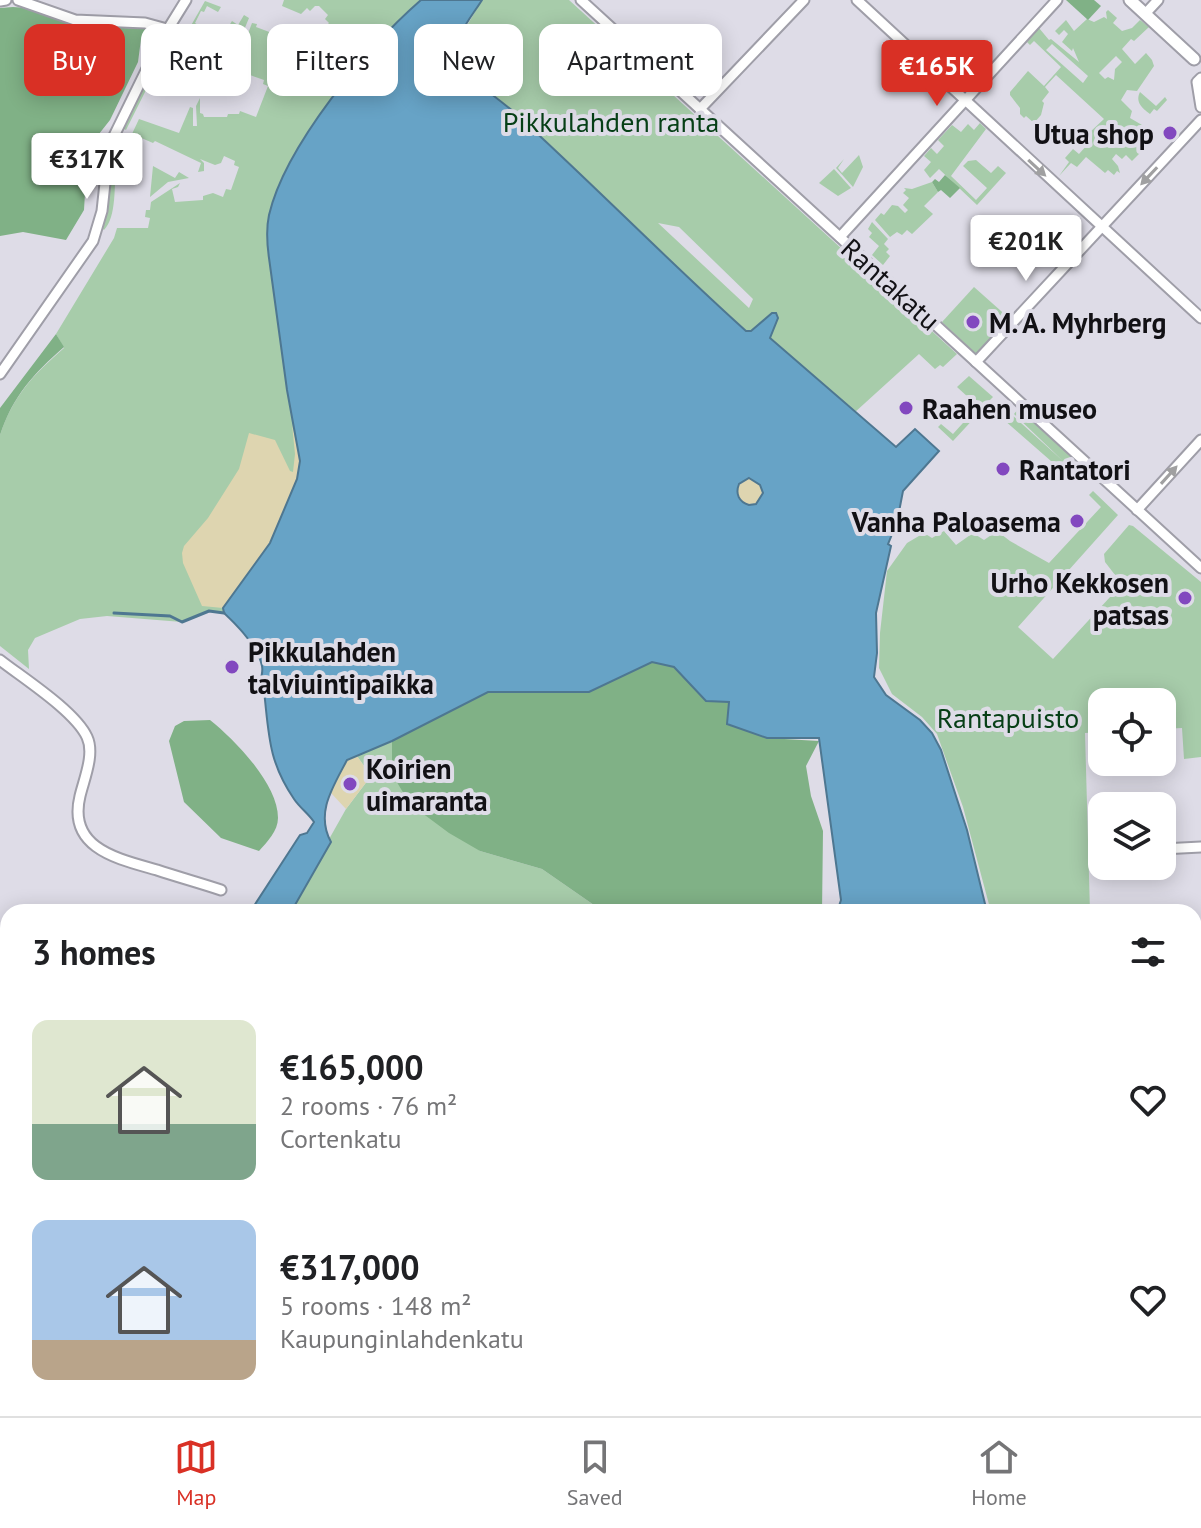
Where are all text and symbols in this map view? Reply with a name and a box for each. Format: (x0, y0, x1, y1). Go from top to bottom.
chip: Buy (24, 24, 125, 96)
chip: Rent (141, 24, 251, 96)
chip: Filters (267, 24, 398, 96)
chip: New (414, 24, 523, 96)
chip: Apartment (539, 24, 722, 96)
pin: €165K (881, 40, 993, 108)
text: €165K (899, 49, 975, 82)
park label: Pikkulahden ranta (503, 103, 719, 140)
place label: Utua shop (1033, 115, 1154, 152)
marker: Utua shop (1161, 124, 1179, 142)
pin: €317K (31, 133, 143, 201)
text: €317K (49, 142, 125, 175)
one-way arrow (1028, 158, 1047, 176)
one-way arrow (1141, 166, 1159, 185)
pin: €201K (970, 215, 1082, 283)
text: €201K (988, 224, 1064, 257)
street label: Rantakatu (834, 230, 948, 338)
place label: M. A. Myhrberg (989, 304, 1167, 341)
marker: M. A. Myhrberg (964, 313, 982, 331)
place label: Raahen museo (922, 390, 1097, 427)
marker: Raahen museo (897, 399, 915, 417)
place label: Rantatori (1019, 451, 1131, 488)
marker: Rantatori (994, 460, 1012, 478)
one-way arrow (1160, 465, 1177, 485)
place label: Vanha Paloasema (851, 503, 1061, 540)
marker: Vanha Paloasema (1068, 512, 1086, 530)
place label: Urho Kekkosen patsas (990, 564, 1169, 633)
marker: Urho Kekkosen patsas (1176, 589, 1194, 607)
place label: Pikkulahden talviuintipaikka (248, 633, 434, 702)
marker: Pikkulahden talviuintipaikka (223, 658, 241, 676)
map controls (1088, 688, 1176, 880)
button: locate (1088, 688, 1176, 776)
park label: Rantapuisto (937, 699, 1079, 736)
place label: Koirien uimaranta (366, 750, 488, 819)
marker: Koirien uimaranta (341, 775, 359, 793)
button: layers (1088, 792, 1176, 880)
text: 3 homes (32, 930, 156, 974)
icon: filters (1126, 930, 1170, 974)
text: €165,000 (280, 1045, 424, 1089)
icon: home (96, 1052, 192, 1148)
icon: heart (1126, 1078, 1170, 1122)
text: 2 rooms · 76 m² (280, 1089, 457, 1122)
text: Cortenkatu (280, 1122, 402, 1155)
text: €317,000 (280, 1245, 419, 1289)
icon: home (96, 1252, 192, 1348)
icon: heart (1126, 1278, 1170, 1322)
text: 5 rooms · 148 m² (280, 1289, 472, 1322)
text: Kaupunginlahdenkatu (280, 1322, 524, 1355)
tab: Map (174, 1435, 218, 1511)
tab: Saved (567, 1435, 623, 1511)
tab: Home (971, 1435, 1027, 1511)

